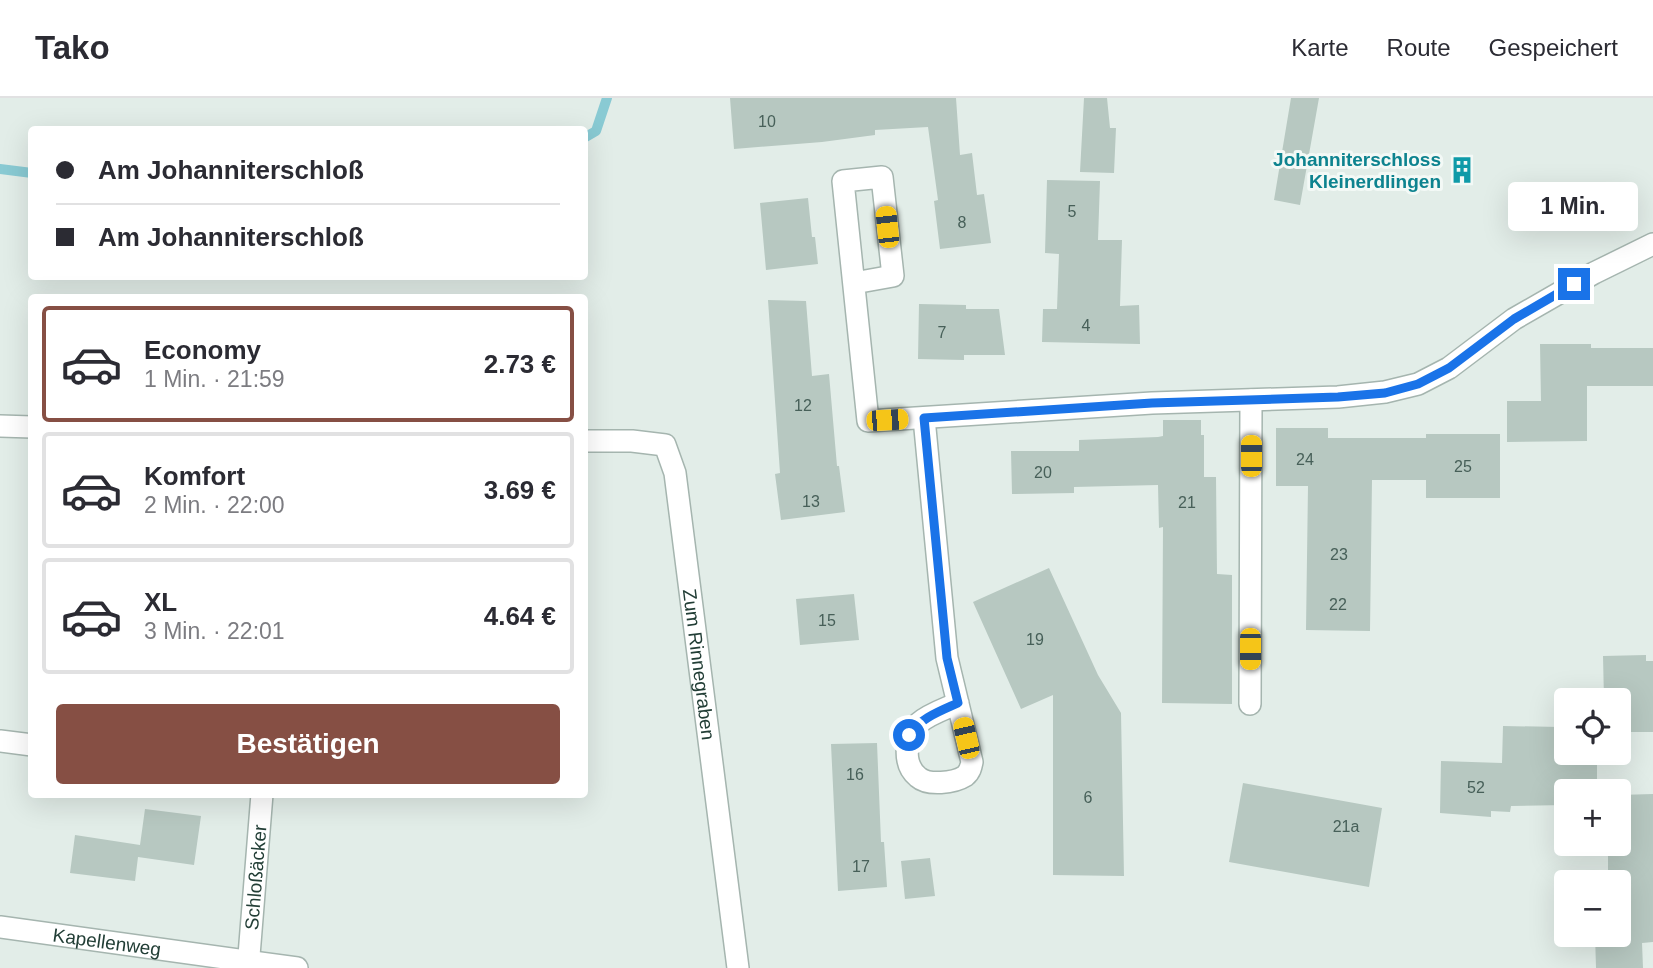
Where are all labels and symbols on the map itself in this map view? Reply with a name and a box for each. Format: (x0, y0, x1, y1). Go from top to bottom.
house number: 10 (758, 113, 776, 130)
place label: Johanniterschloss Kleinerdlingen (1273, 149, 1441, 192)
building icon: Johanniterschloss Kleinerdlingen (1447, 155, 1477, 185)
callout: 1 Min. (1509, 183, 1639, 232)
house number: 5 (1068, 203, 1077, 220)
car (875, 205, 900, 249)
house number: 8 (958, 214, 967, 231)
route end (1558, 268, 1590, 300)
house number: 4 (1082, 317, 1091, 334)
house number: 7 (938, 324, 947, 341)
house number: 12 (794, 397, 812, 414)
car (866, 408, 909, 432)
car (1241, 435, 1262, 477)
house number: 24 (1296, 451, 1314, 468)
house number: 25 (1454, 458, 1472, 475)
house number: 20 (1034, 464, 1052, 481)
house number: 13 (802, 493, 820, 510)
house number: 21 (1178, 494, 1196, 511)
house number: 23 (1330, 546, 1348, 563)
street label: Zum Rinnegraben (679, 588, 719, 741)
house number: 22 (1329, 596, 1347, 613)
house number: 15 (818, 612, 836, 629)
car (1240, 628, 1261, 670)
house number: 19 (1026, 631, 1044, 648)
car (952, 715, 981, 761)
route start (893, 719, 925, 751)
house number: 16 (846, 766, 864, 783)
house number: 52 (1467, 779, 1485, 796)
house number: 6 (1084, 789, 1093, 806)
house number: 21a (1333, 818, 1359, 835)
street label: Schloßäcker (241, 823, 271, 931)
house number: 17 (852, 858, 870, 875)
street label: Kapellenweg (52, 924, 162, 960)

